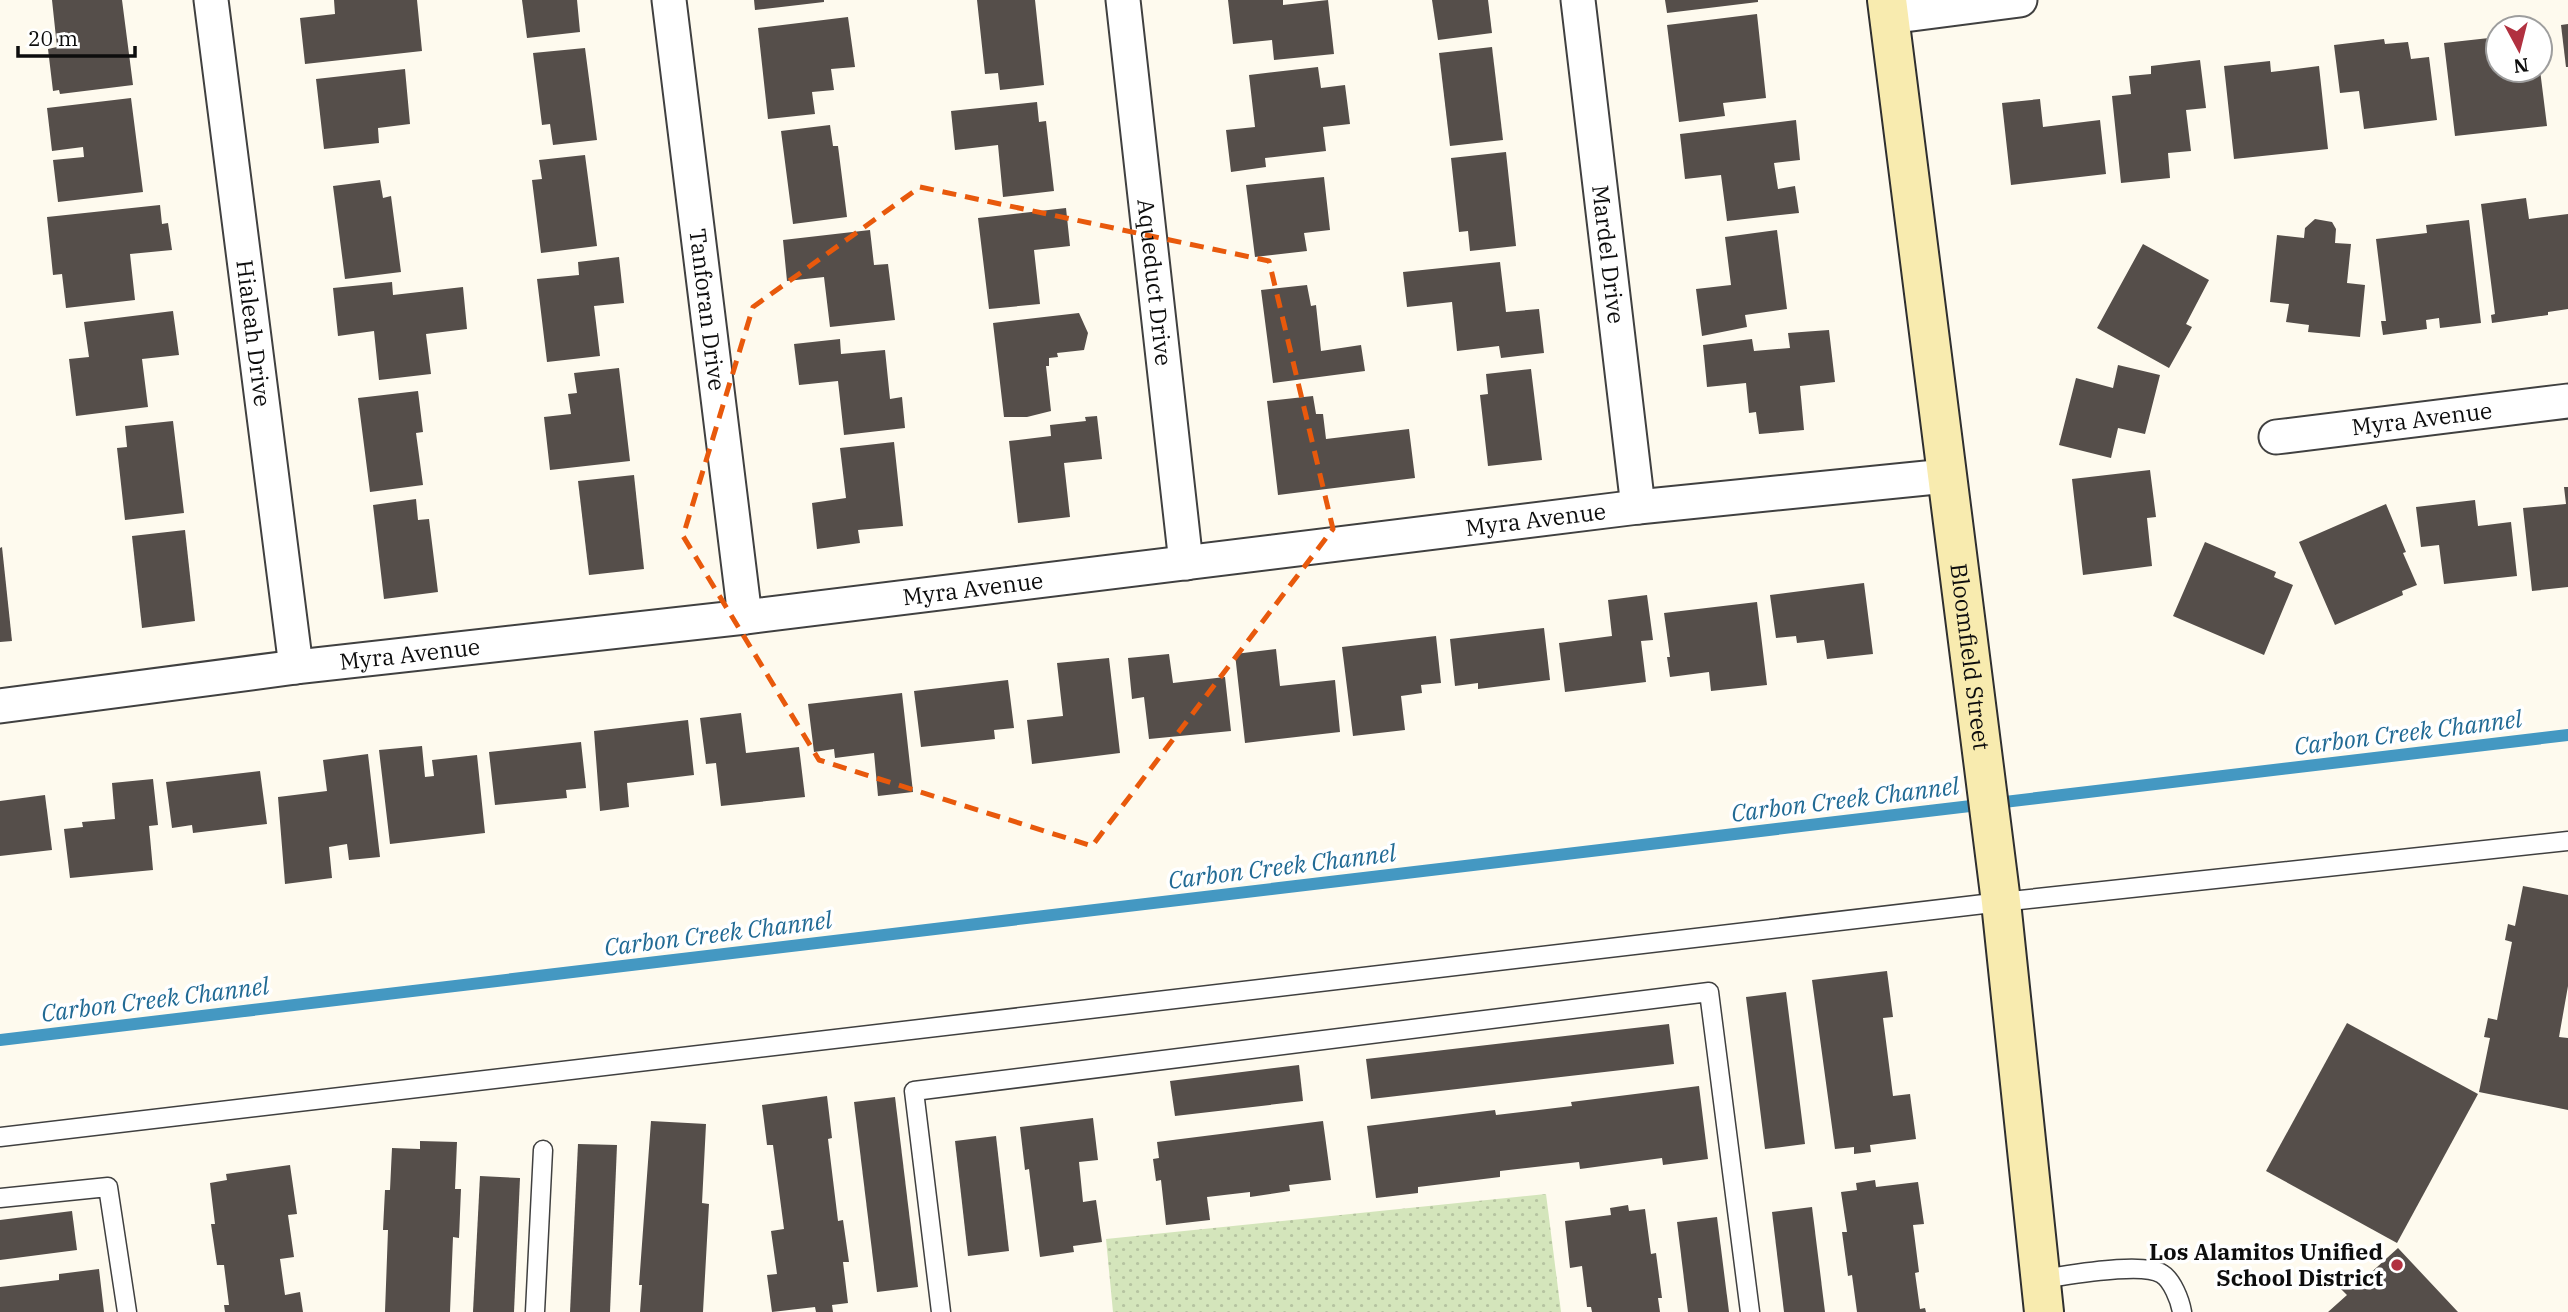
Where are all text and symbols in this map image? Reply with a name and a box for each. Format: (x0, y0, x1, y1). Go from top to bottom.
scale bar (18, 14, 135, 58)
north arrow (2484, 14, 2554, 84)
text: 20 m (28, 24, 78, 52)
text: N (2512, 53, 2530, 79)
street label: Mardel Drive (1586, 183, 1632, 325)
street label: Aqueduct Drive (1131, 197, 1180, 367)
street label: Tanforan Drive (683, 227, 733, 392)
street label: Hialeah Drive (230, 258, 279, 408)
street label: Myra Avenue (2350, 394, 2494, 442)
street label: Myra Avenue (1464, 495, 1608, 542)
street label: Bloomfield Street (1944, 561, 1998, 752)
street label: Myra Avenue (901, 564, 1045, 611)
street label: Myra Avenue (338, 631, 482, 676)
water label: Carbon Creek Channel (2292, 702, 2525, 762)
water label: Carbon Creek Channel (1729, 769, 1962, 829)
water label: Carbon Creek Channel (1166, 836, 1399, 896)
water label: Carbon Creek Channel (602, 903, 835, 963)
water label: Carbon Creek Channel (39, 969, 272, 1029)
place label: Los Alamitos Unified School District (2149, 1236, 2383, 1292)
marker: Los Alamitos Unified School District (2389, 1257, 2405, 1273)

